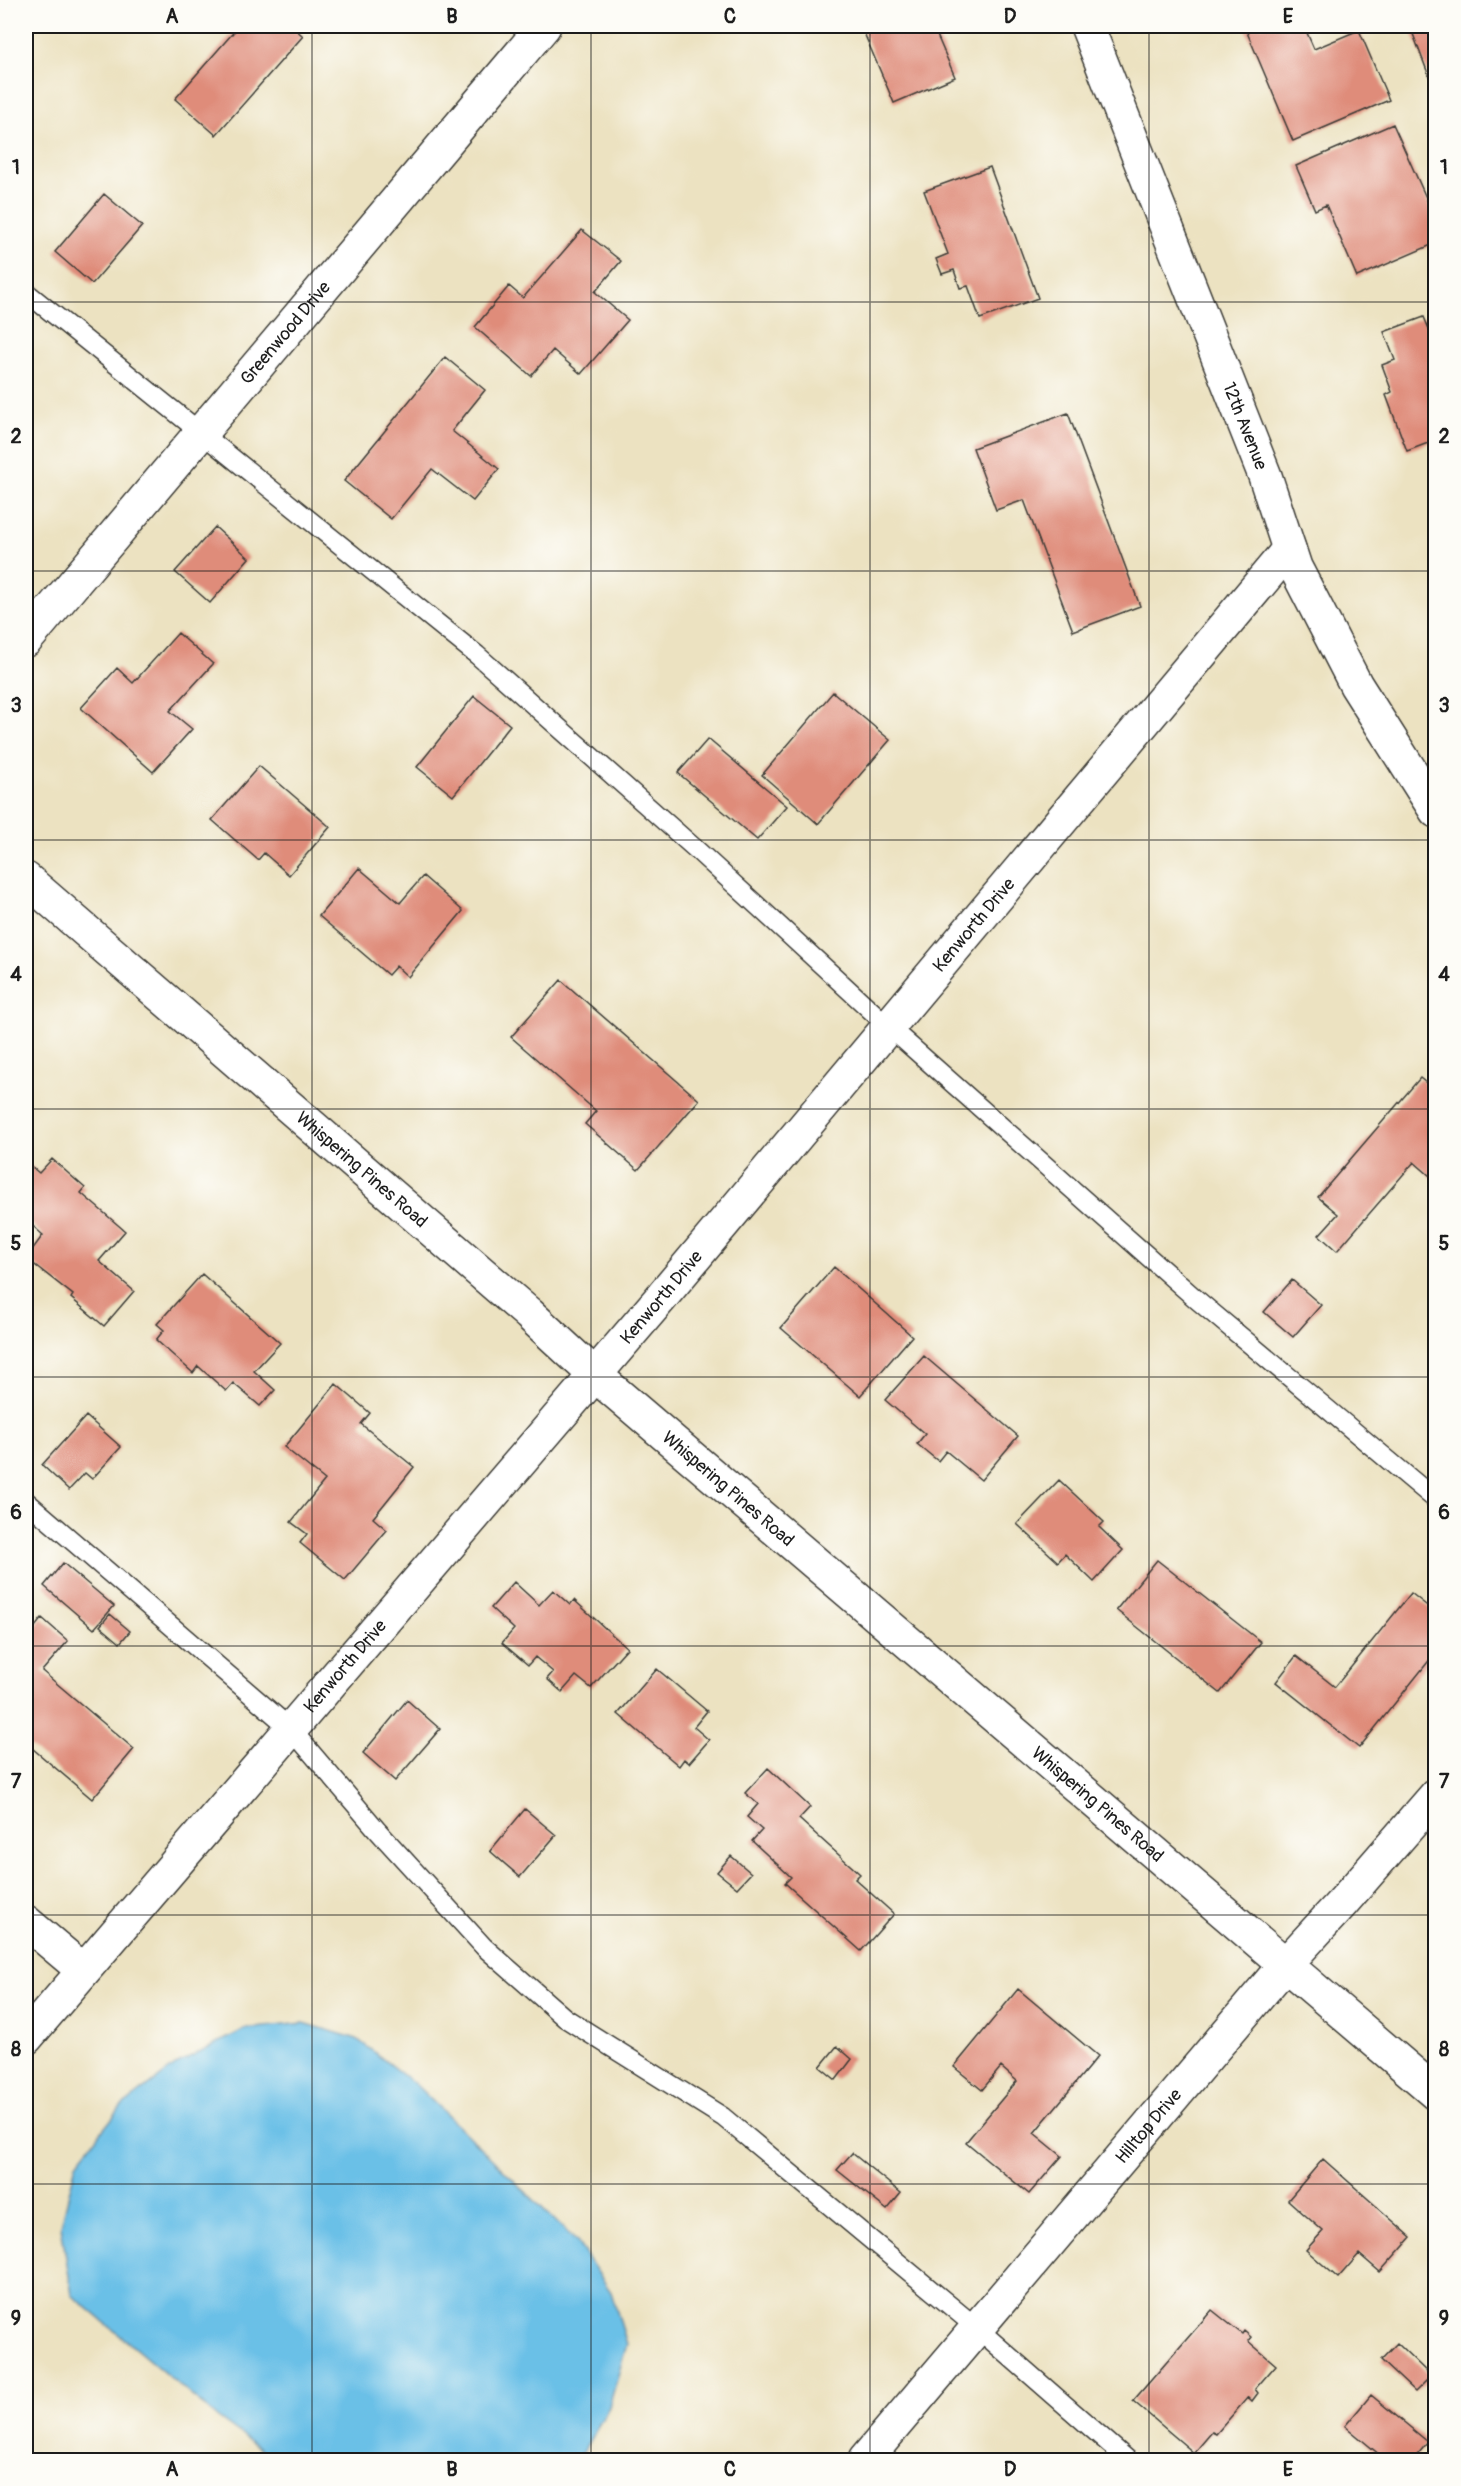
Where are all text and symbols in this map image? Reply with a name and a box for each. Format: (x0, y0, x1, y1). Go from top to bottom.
text: A (166, 4, 179, 29)
text: B (446, 4, 458, 29)
text: C (724, 4, 736, 29)
text: D (1004, 4, 1017, 29)
text: E (1283, 4, 1294, 29)
text: 1 (12, 155, 20, 180)
text: 1 (1440, 155, 1448, 180)
street label: Greenwood Drive (235, 276, 335, 389)
street label: 12th Avenue (1218, 379, 1273, 473)
text: 2 (10, 424, 22, 449)
text: 2 (1438, 424, 1450, 449)
text: 3 (10, 693, 22, 718)
text: 3 (1438, 693, 1450, 718)
street label: Kenworth Drive (928, 873, 1020, 977)
text: 4 (10, 962, 22, 987)
text: 4 (1438, 962, 1450, 987)
street label: Whispering Pines Road (291, 1106, 432, 1233)
text: 5 (11, 1231, 22, 1256)
text: 5 (1439, 1231, 1450, 1256)
street label: Kenworth Drive (615, 1245, 708, 1349)
street label: Whispering Pines Road (657, 1426, 799, 1552)
text: 6 (10, 1500, 22, 1525)
text: 6 (1438, 1500, 1450, 1525)
street label: Kenworth Drive (299, 1615, 392, 1718)
street label: Whispering Pines Road (1027, 1741, 1169, 1867)
text: 7 (11, 1769, 22, 1794)
text: 7 (1439, 1769, 1450, 1794)
text: 8 (11, 2037, 21, 2062)
text: 8 (1439, 2037, 1449, 2062)
street label: Hilltop Drive (1110, 2084, 1187, 2168)
text: 9 (11, 2306, 21, 2331)
text: 9 (1439, 2306, 1449, 2331)
text: A (166, 2457, 179, 2482)
text: B (446, 2457, 458, 2482)
text: C (724, 2457, 736, 2482)
text: D (1004, 2457, 1017, 2482)
text: E (1283, 2457, 1294, 2482)

